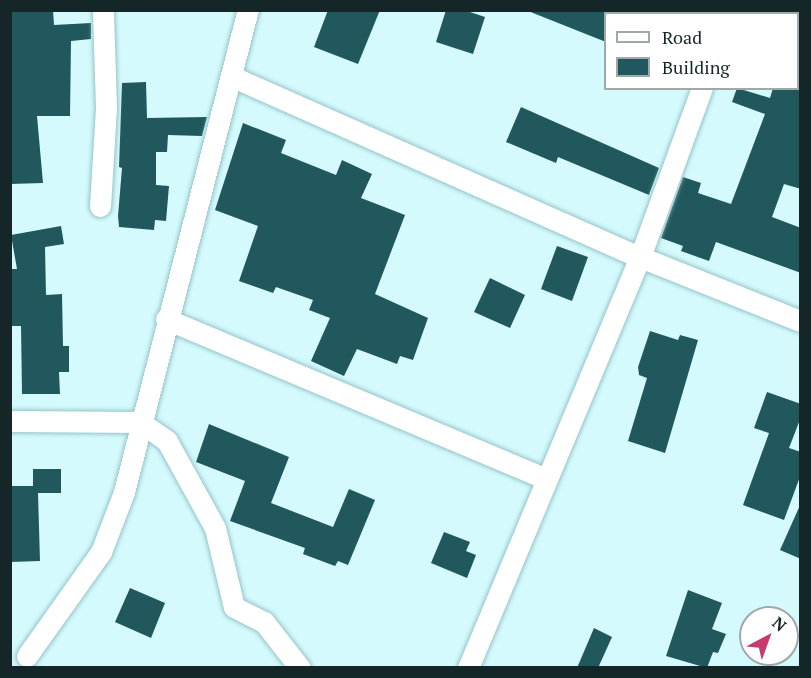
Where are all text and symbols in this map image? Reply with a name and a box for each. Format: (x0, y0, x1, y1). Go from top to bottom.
legend (604, 12, 799, 90)
text: Road (662, 25, 702, 49)
text: Building (662, 55, 730, 79)
north arrow (739, 606, 799, 666)
text: N (768, 612, 791, 636)

